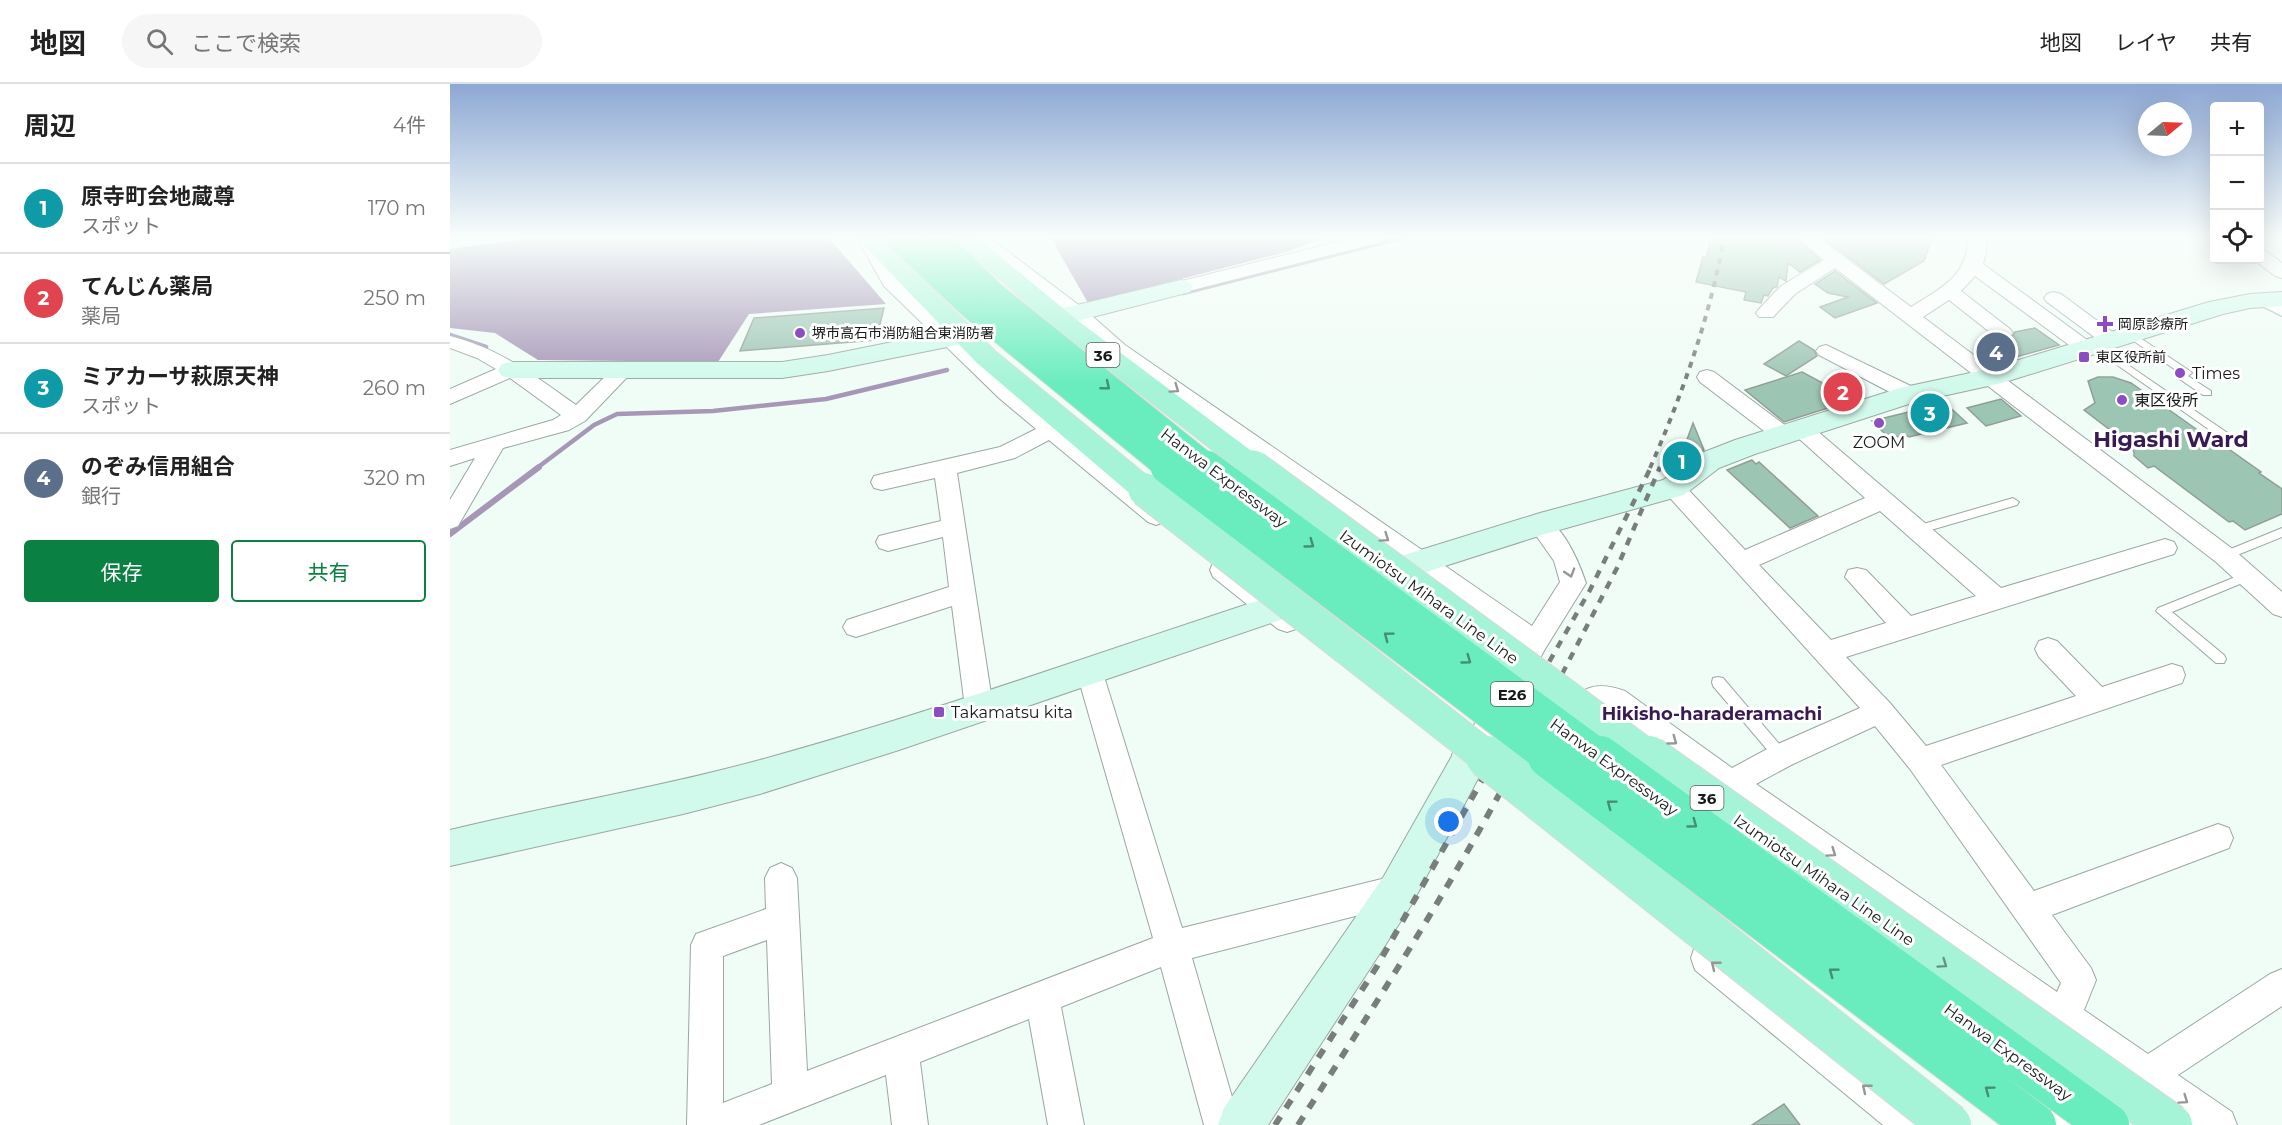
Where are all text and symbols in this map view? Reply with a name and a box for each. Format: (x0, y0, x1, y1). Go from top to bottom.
search box (122, 14, 542, 68)
icon: search (143, 25, 176, 58)
text: 地図 (30, 26, 86, 60)
text: ここで検索 (191, 30, 301, 57)
text: 地図 (2040, 30, 2082, 55)
text: レイヤ (2115, 30, 2177, 55)
text: 共有 (2210, 30, 2252, 55)
north arrow (2138, 102, 2192, 156)
map controls (2210, 102, 2264, 264)
button: + (2210, 102, 2264, 156)
text: 周辺 (24, 110, 76, 142)
text: 4件 (393, 113, 426, 137)
button: − (2210, 156, 2264, 210)
text: 原寺町会地蔵尊 (81, 183, 235, 210)
text: 1 (40, 196, 47, 220)
text: 170 m (368, 196, 426, 220)
button: locate (2210, 210, 2264, 264)
text: スポット (81, 214, 161, 238)
text: てんじん薬局 (81, 273, 213, 300)
text: 2 (38, 286, 49, 310)
text: 250 m (364, 286, 426, 310)
text: 薬局 (81, 304, 121, 328)
marker: 岡原診療所 (2096, 315, 2114, 333)
place label: 岡原診療所 (2118, 315, 2188, 333)
place label: 堺市高石市消防組合東消防署 (812, 324, 994, 342)
marker: 堺市高石市消防組合東消防署 (793, 326, 807, 340)
pin: 4 (1976, 330, 2016, 374)
road number: 36 (1086, 343, 1120, 367)
place label: 東区役所前 (2096, 348, 2166, 366)
marker: 東区役所前 (2077, 350, 2091, 364)
text: ミアカーサ萩原天神 (81, 363, 279, 390)
place label: Times (2192, 364, 2240, 383)
marker: Times (2173, 366, 2187, 380)
pin: 2 (1824, 370, 1862, 414)
text: 3 (38, 376, 49, 400)
text: 260 m (363, 376, 426, 400)
one-way arrow (1099, 379, 1110, 390)
one-way arrow (1168, 382, 1179, 393)
pin: 3 (1910, 390, 1950, 436)
place label: 東区役所 (2134, 391, 2198, 410)
marker: 東区役所 (2115, 393, 2129, 407)
text: スポット (81, 394, 161, 418)
marker: ZOOM (1872, 416, 1886, 430)
street label: Hanwa Expressway (1157, 424, 1291, 532)
district label: Higashi Ward (2093, 426, 2249, 453)
place label: ZOOM (1853, 433, 1905, 452)
pin: 1 (1662, 438, 1702, 484)
text: のぞみ信用組合 (81, 453, 235, 480)
text: 4 (37, 466, 50, 490)
text: 320 m (364, 466, 426, 490)
text: 銀行 (81, 484, 121, 508)
street label: Izumiotsu Mihara Line Line (1336, 526, 1522, 668)
one-way arrow (1379, 531, 1390, 542)
one-way arrow (1304, 537, 1315, 548)
button: 保存 (24, 540, 219, 602)
button: 共有 (231, 540, 426, 602)
one-way arrow (1563, 568, 1575, 578)
one-way arrow (1384, 632, 1395, 643)
one-way arrow (1460, 653, 1471, 664)
road number: E26 (1491, 682, 1533, 706)
place label: Takamatsu kita (951, 703, 1073, 722)
district label: Hikisho-haraderamachi (1602, 703, 1822, 725)
marker: Takamatsu kita (932, 705, 946, 719)
street label: Hanwa Expressway (1546, 714, 1682, 820)
one-way arrow (1666, 734, 1677, 745)
road number: 36 (1690, 786, 1724, 810)
one-way arrow (1606, 800, 1617, 811)
your location (1434, 807, 1463, 836)
street label: Izumiotsu Mihara Line Line (1730, 810, 1918, 950)
one-way arrow (1686, 817, 1697, 828)
one-way arrow (1826, 846, 1837, 857)
one-way arrow (1936, 957, 1947, 968)
one-way arrow (1711, 961, 1722, 972)
one-way arrow (1829, 968, 1840, 979)
street label: Hanwa Expressway (1940, 999, 2076, 1105)
one-way arrow (1862, 1084, 1873, 1095)
one-way arrow (1984, 1086, 1995, 1097)
one-way arrow (2177, 1093, 2188, 1104)

